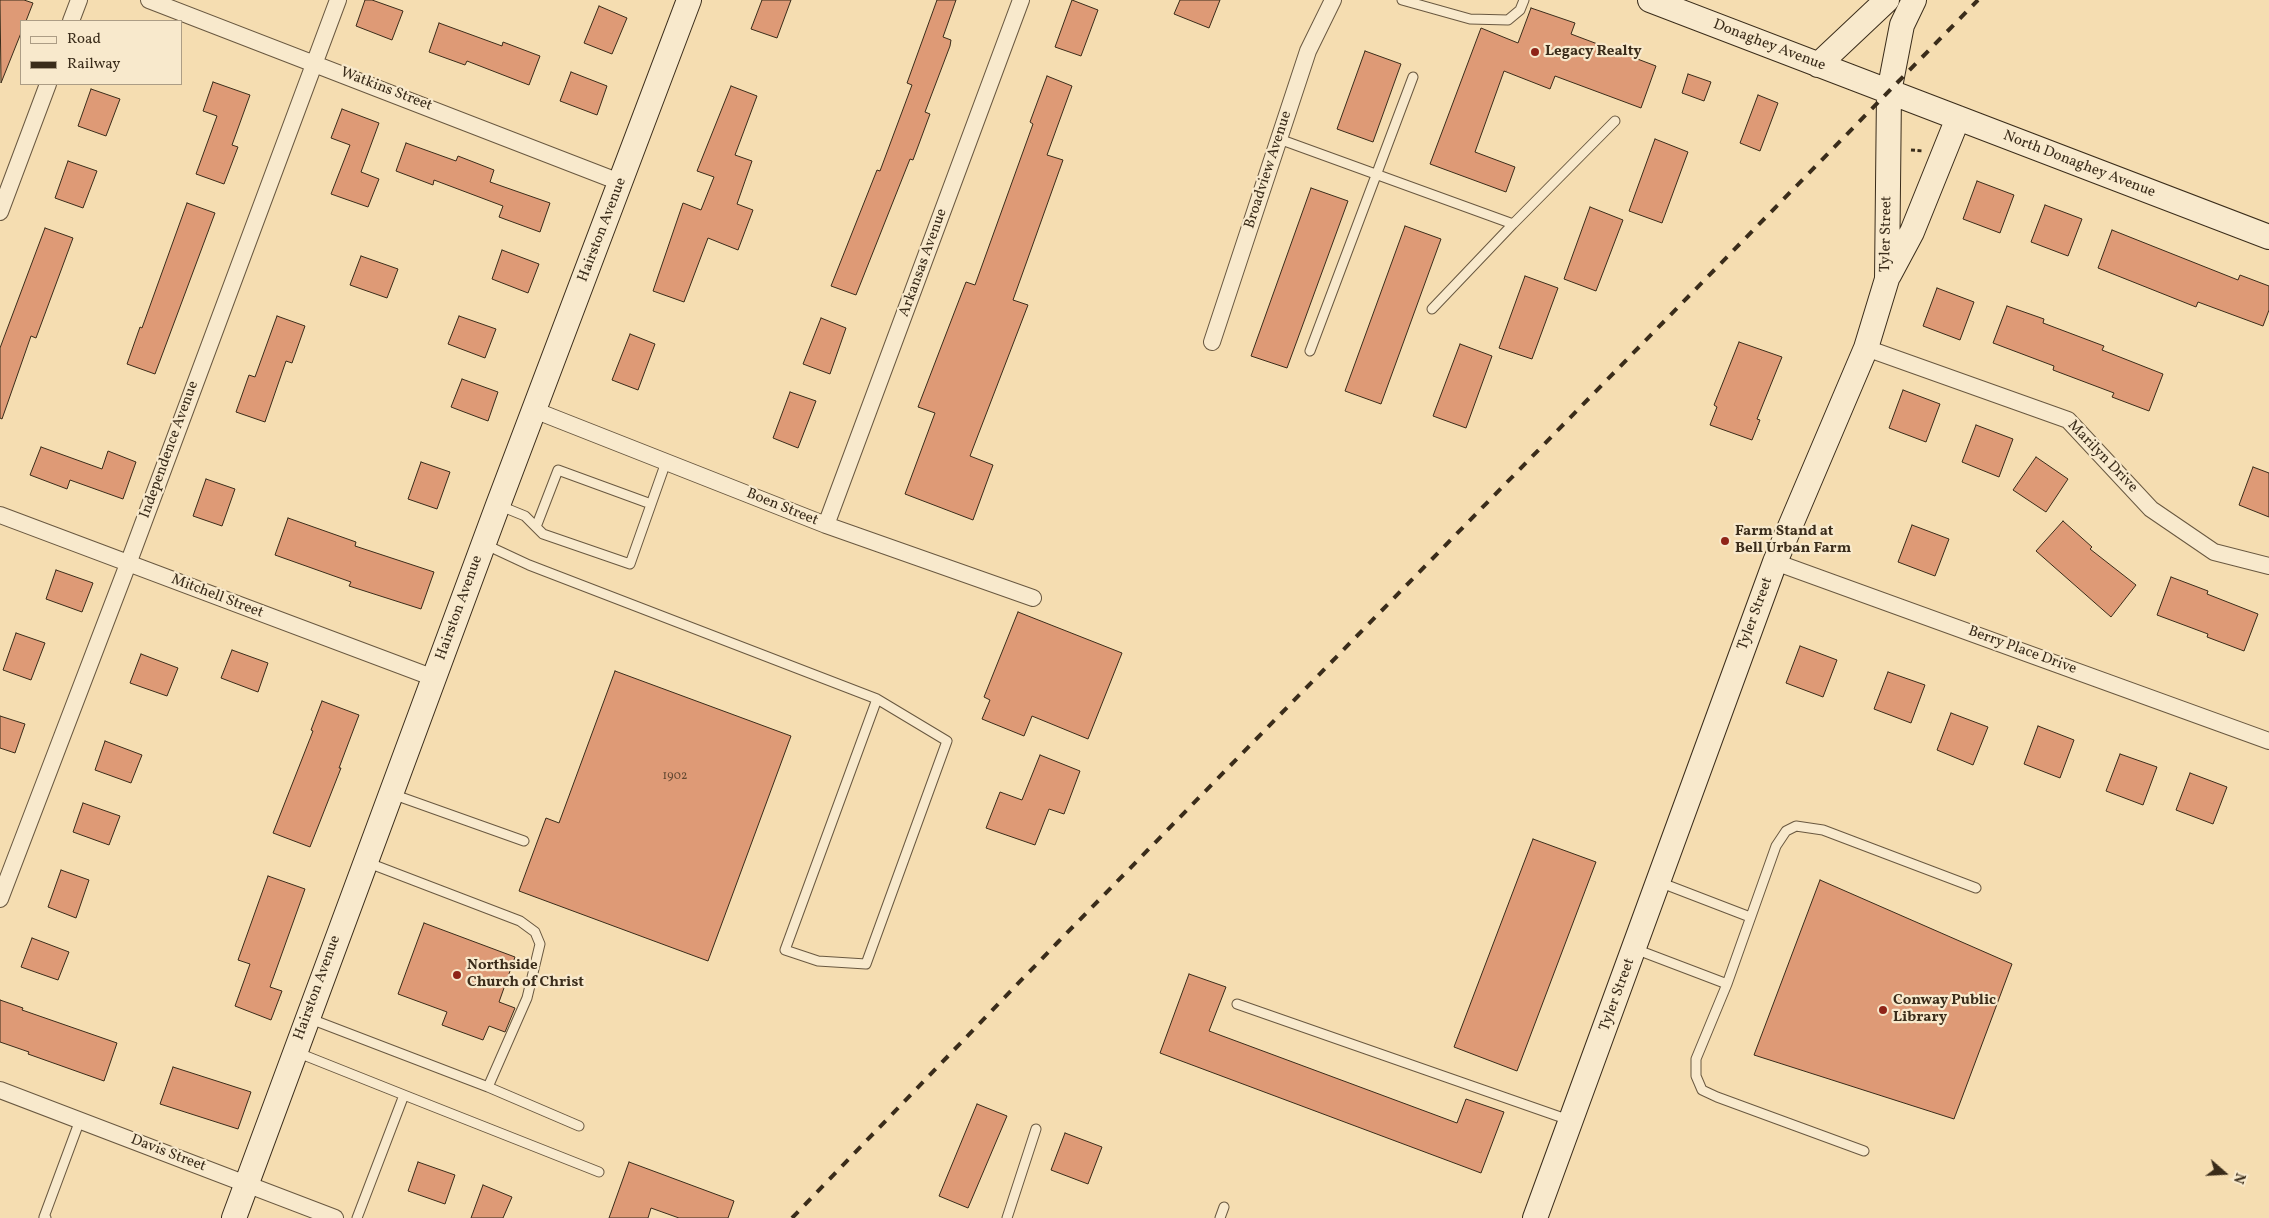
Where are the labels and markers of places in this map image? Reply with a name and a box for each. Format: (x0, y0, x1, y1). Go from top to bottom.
place label: Legacy Realty (1545, 43, 1642, 61)
marker: Legacy Realty (1529, 46, 1541, 58)
place label: Farm Stand at Bell Urban Farm (1735, 523, 1851, 558)
marker: Farm Stand at Bell Urban Farm (1719, 535, 1731, 547)
place label: Northside Church of Christ (467, 957, 584, 992)
marker: Northside Church of Christ (451, 969, 463, 981)
place label: Conway Public Library (1893, 992, 1996, 1027)
marker: Conway Public Library (1877, 1004, 1889, 1016)

